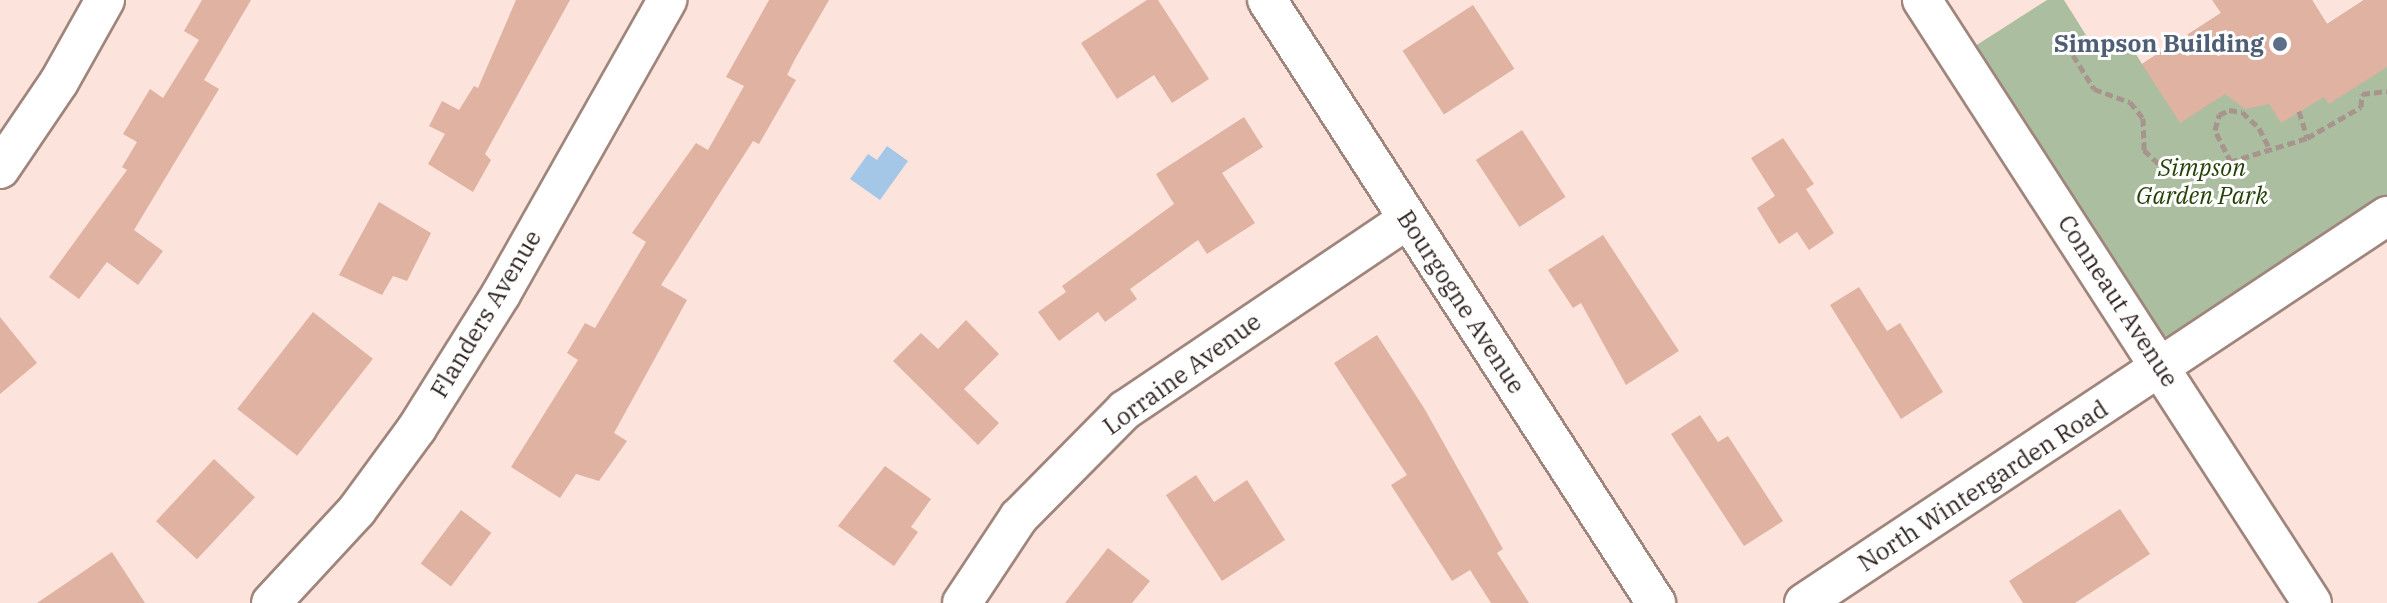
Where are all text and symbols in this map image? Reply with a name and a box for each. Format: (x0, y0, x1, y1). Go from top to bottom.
place label: Simpson Building (2054, 30, 2264, 58)
marker: Simpson Building (2271, 35, 2289, 53)
park label: Simpson Garden Park (2136, 154, 2268, 210)
street label: Bourgogne Avenue (1391, 205, 1531, 399)
street label: Conneaut Avenue (2052, 210, 2184, 392)
street label: Flanders Avenue (425, 225, 547, 403)
street label: Lorraine Avenue (1098, 307, 1266, 441)
street label: North Wintergarden Road (1853, 394, 2113, 578)

